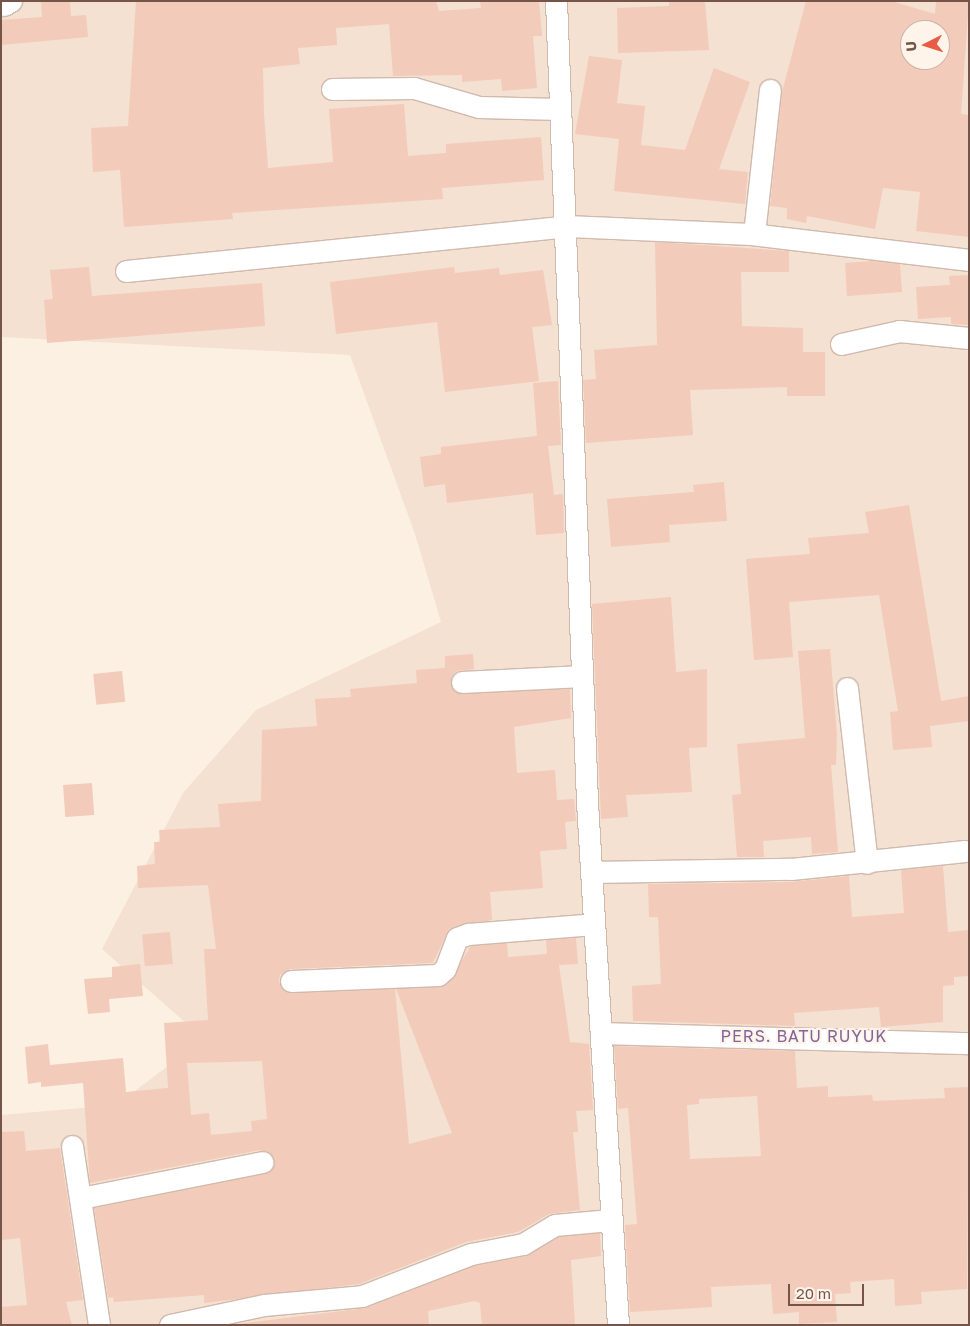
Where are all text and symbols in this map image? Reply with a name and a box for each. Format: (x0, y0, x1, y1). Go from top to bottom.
north arrow (900, 20, 950, 70)
text: U (902, 40, 919, 52)
district label: PERS. BATU RUYUK (719, 1026, 889, 1046)
scale bar (790, 1274, 866, 1306)
text: 20 m (796, 1284, 831, 1302)

